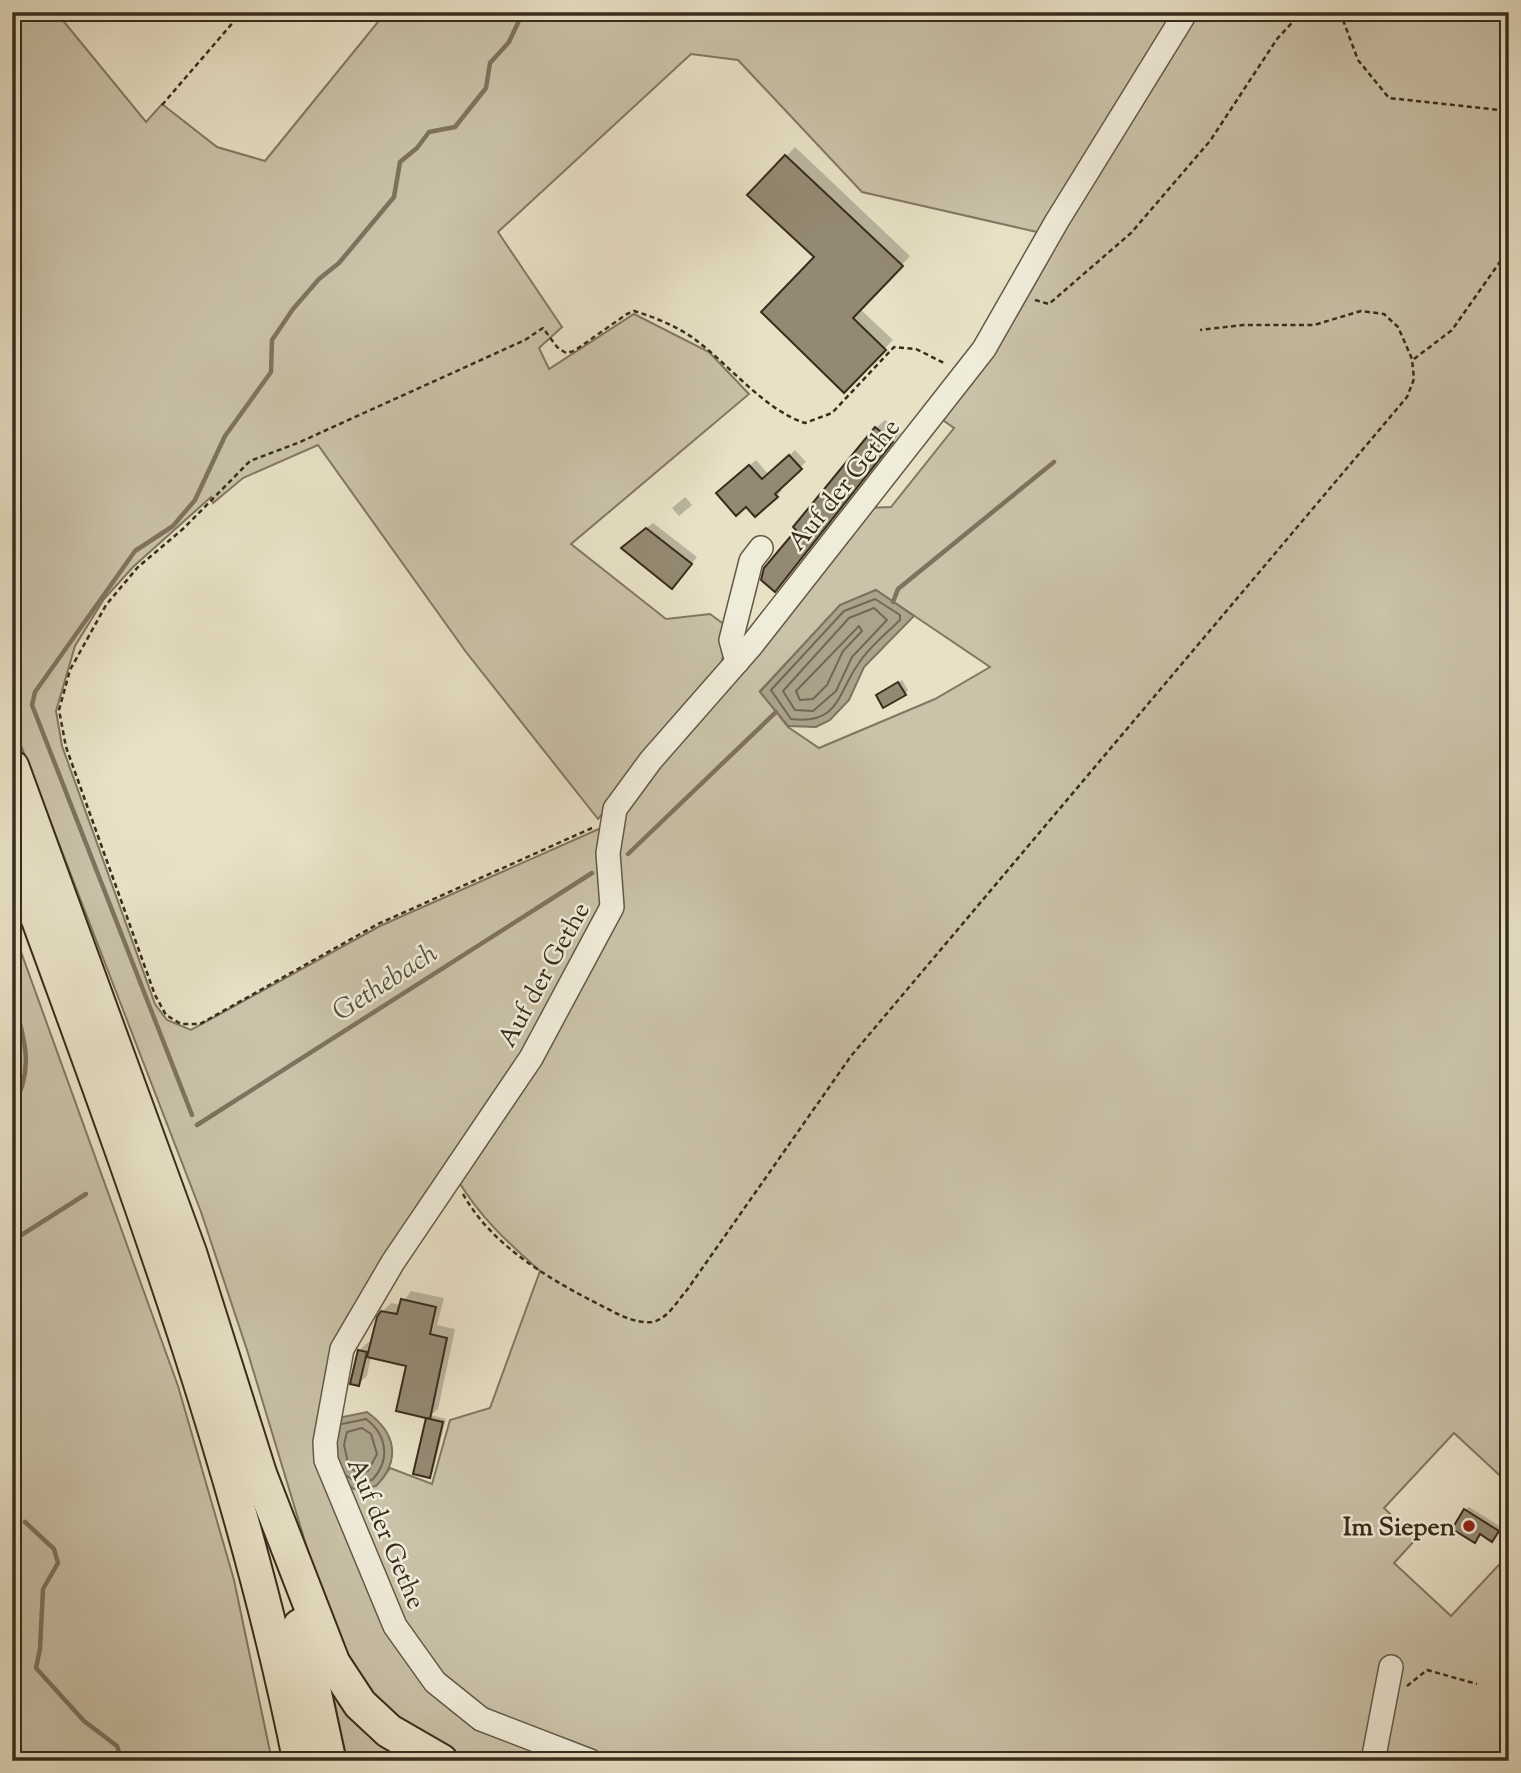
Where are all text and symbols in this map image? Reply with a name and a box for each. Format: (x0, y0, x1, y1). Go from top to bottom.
street label: Auf der Gethe (780, 411, 910, 560)
street label: Auf der Gethe (490, 896, 600, 1055)
water label: Gethebach (325, 934, 446, 1032)
street label: Auf der Gethe (336, 1453, 433, 1615)
place label: Im Siepen (1343, 1510, 1456, 1547)
marker: Im Siepen (1461, 1518, 1477, 1534)

